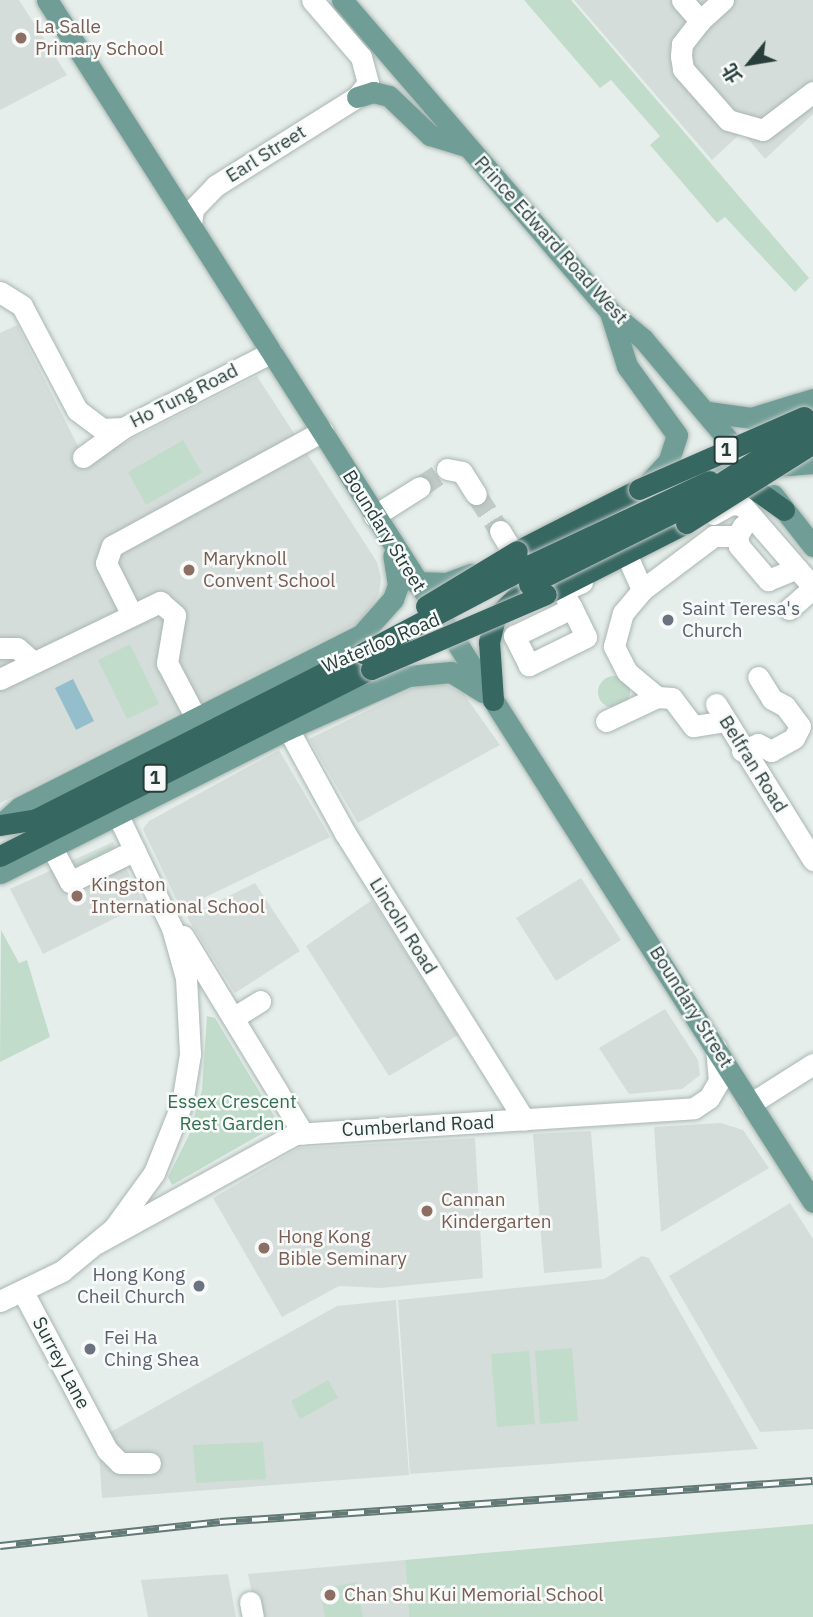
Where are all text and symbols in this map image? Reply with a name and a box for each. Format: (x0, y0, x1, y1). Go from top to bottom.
place label: La Salle Primary School (35, 16, 164, 60)
north arrow (715, 28, 785, 98)
marker: La Salle Primary School (13, 30, 29, 46)
text: 北 (717, 59, 747, 88)
street label: Earl Street (222, 120, 310, 188)
street label: Prince Edward Road West (470, 151, 632, 329)
street label: Ho Tung Road (126, 359, 242, 433)
road number: 1 (712, 436, 740, 464)
street label: Boundary Street (337, 466, 431, 596)
place label: Maryknoll Convent School (203, 548, 335, 592)
marker: Maryknoll Convent School (181, 562, 197, 578)
place label: Saint Teresa's Church (682, 598, 800, 642)
street label: Waterloo Road (319, 608, 443, 678)
marker: Saint Teresa's Church (660, 612, 676, 628)
street label: Belfran Road (714, 711, 792, 817)
road number: 1 (141, 764, 169, 792)
place label: Kingston International School (91, 874, 265, 918)
street label: Lincoln Road (364, 874, 442, 978)
marker: Kingston International School (69, 888, 85, 904)
street label: Boundary Street (644, 942, 738, 1072)
park label: Essex Crescent Rest Garden (167, 1091, 297, 1135)
street label: Cumberland Road (341, 1111, 495, 1141)
place label: Cannan Kindergarten (441, 1189, 552, 1233)
marker: Cannan Kindergarten (419, 1203, 435, 1219)
place label: Hong Kong Bible Seminary (278, 1226, 407, 1270)
marker: Hong Kong Bible Seminary (256, 1240, 272, 1256)
place label: Hong Kong Cheil Church (77, 1264, 185, 1308)
marker: Hong Kong Cheil Church (191, 1278, 207, 1294)
street label: Surrey Lane (27, 1313, 95, 1413)
place label: Fei Ha Ching Shea (104, 1327, 199, 1371)
marker: Fei Ha Ching Shea (82, 1341, 98, 1357)
place label: Chan Shu Kui Memorial School (344, 1584, 603, 1606)
marker: Chan Shu Kui Memorial School (322, 1587, 338, 1603)

